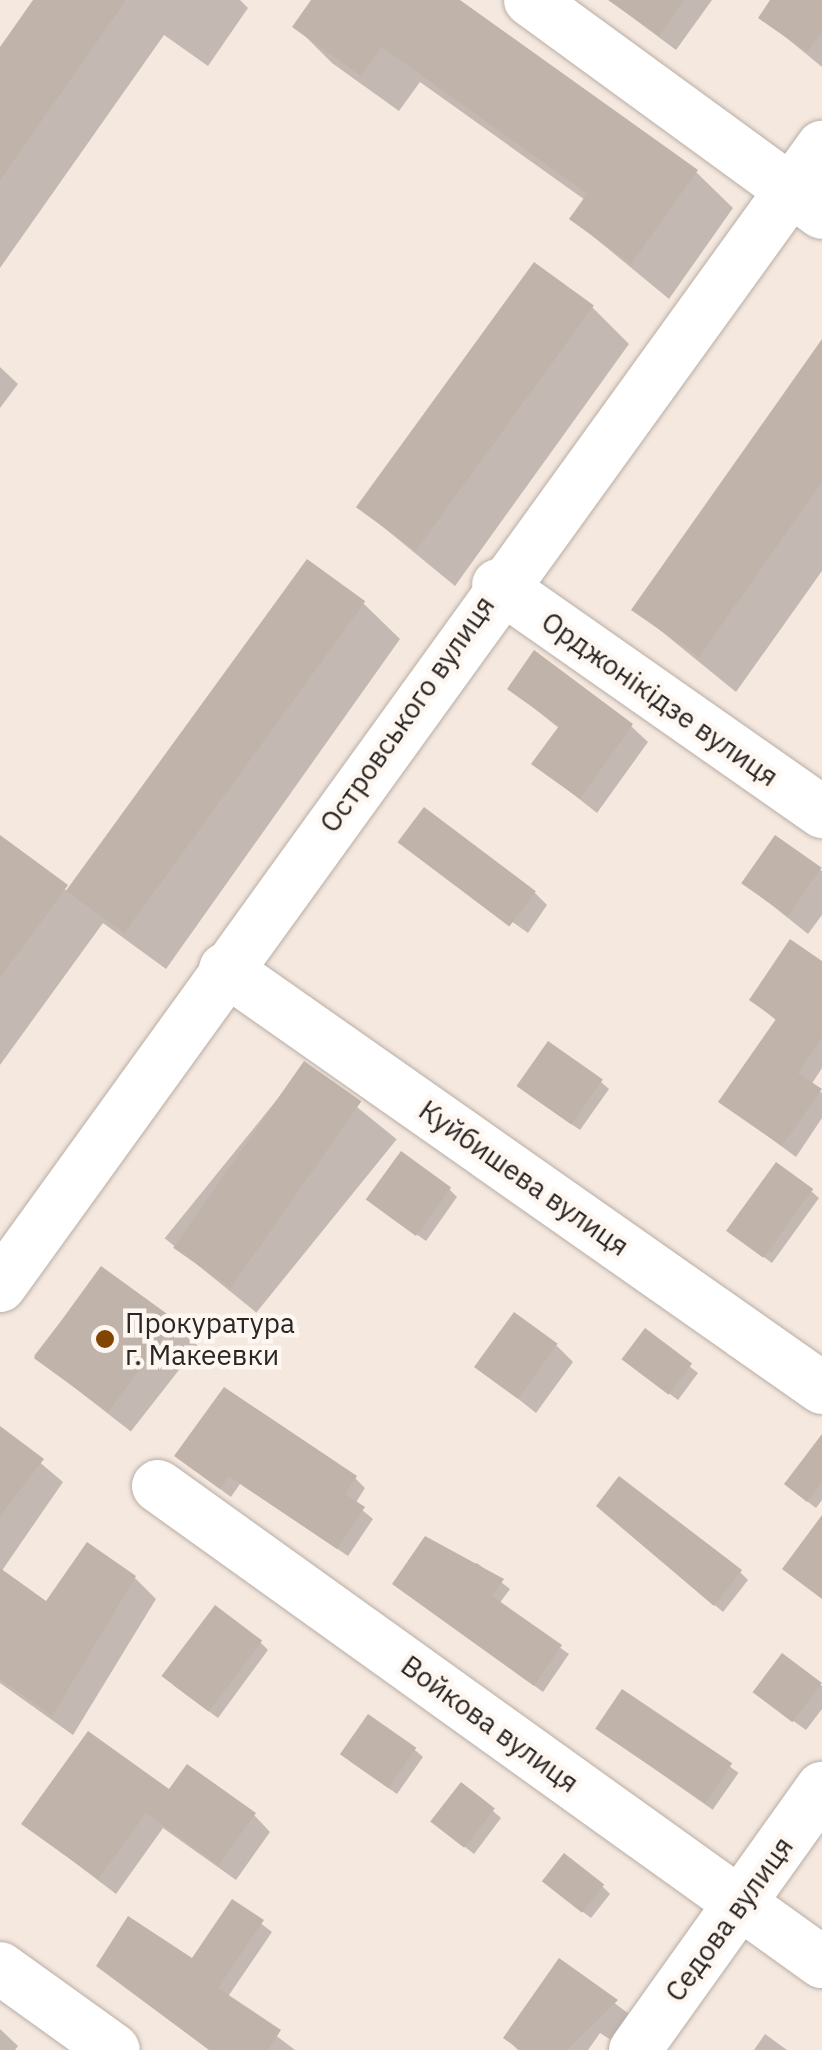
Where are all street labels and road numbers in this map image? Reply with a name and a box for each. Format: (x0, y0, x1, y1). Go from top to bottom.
street label: Островського вулиця (313, 589, 501, 839)
street label: Орджонікідзе вулиця (535, 605, 785, 793)
street label: Куйбишева вулиця (413, 1093, 635, 1263)
street label: Войкова вулиця (395, 1648, 585, 1800)
street label: Седова вулиця (658, 1830, 800, 2008)

